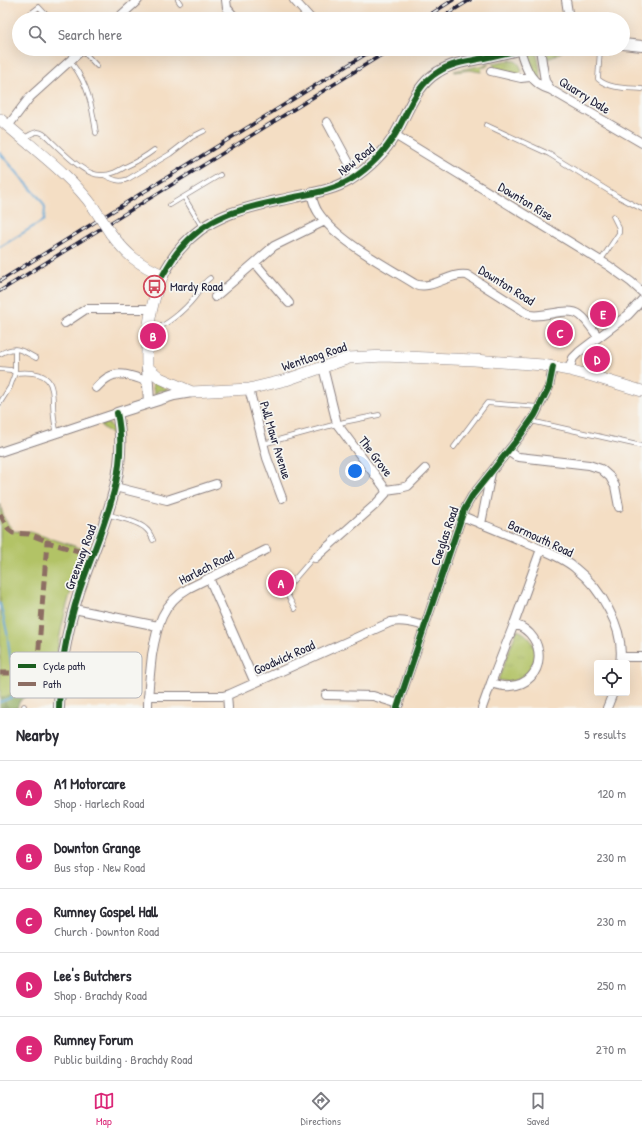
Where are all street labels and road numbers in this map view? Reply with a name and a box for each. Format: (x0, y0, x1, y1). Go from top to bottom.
street label: Quarry Dale (556, 72, 614, 118)
street label: New Road (334, 139, 378, 179)
street label: Downton Rise (495, 178, 557, 224)
street label: Downton Road (475, 261, 539, 309)
street label: Wentloog Road (279, 337, 349, 375)
street label: Pwll Mawr Avenue (256, 399, 296, 481)
street label: The Grove (355, 432, 397, 480)
street label: Caeglas Road (426, 504, 462, 568)
street label: Barmouth Road (505, 515, 577, 561)
street label: Greenway Road (60, 522, 100, 592)
street label: Harlech Road (175, 545, 237, 589)
street label: Goodwick Road (250, 635, 318, 679)

